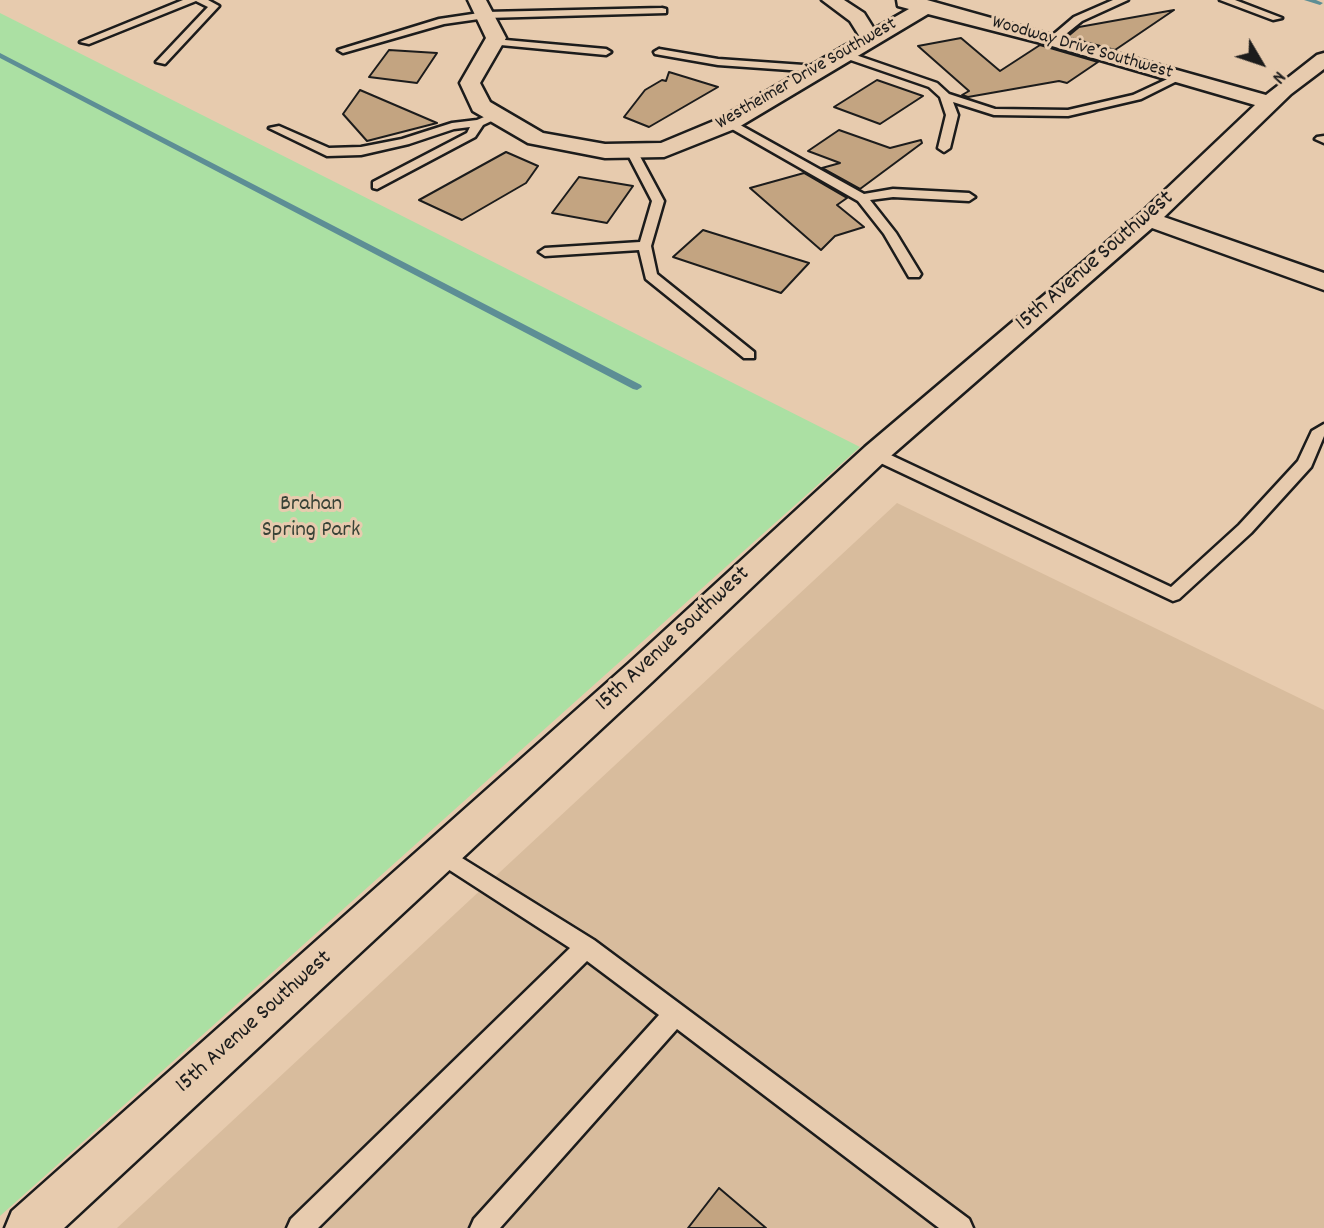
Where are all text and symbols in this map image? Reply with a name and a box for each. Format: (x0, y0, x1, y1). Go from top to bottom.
street label: Woodway Drive Southwest (989, 12, 1175, 86)
street label: Westheimer Drive Southwest (713, 14, 901, 136)
north arrow (1226, 28, 1296, 98)
text: N (1264, 64, 1291, 89)
street label: 15th Avenue Southwest (1011, 186, 1181, 338)
park label: Brahan Spring Park (262, 492, 360, 546)
street label: 15th Avenue Southwest (591, 562, 757, 718)
street label: 15th Avenue Southwest (171, 946, 339, 1100)

